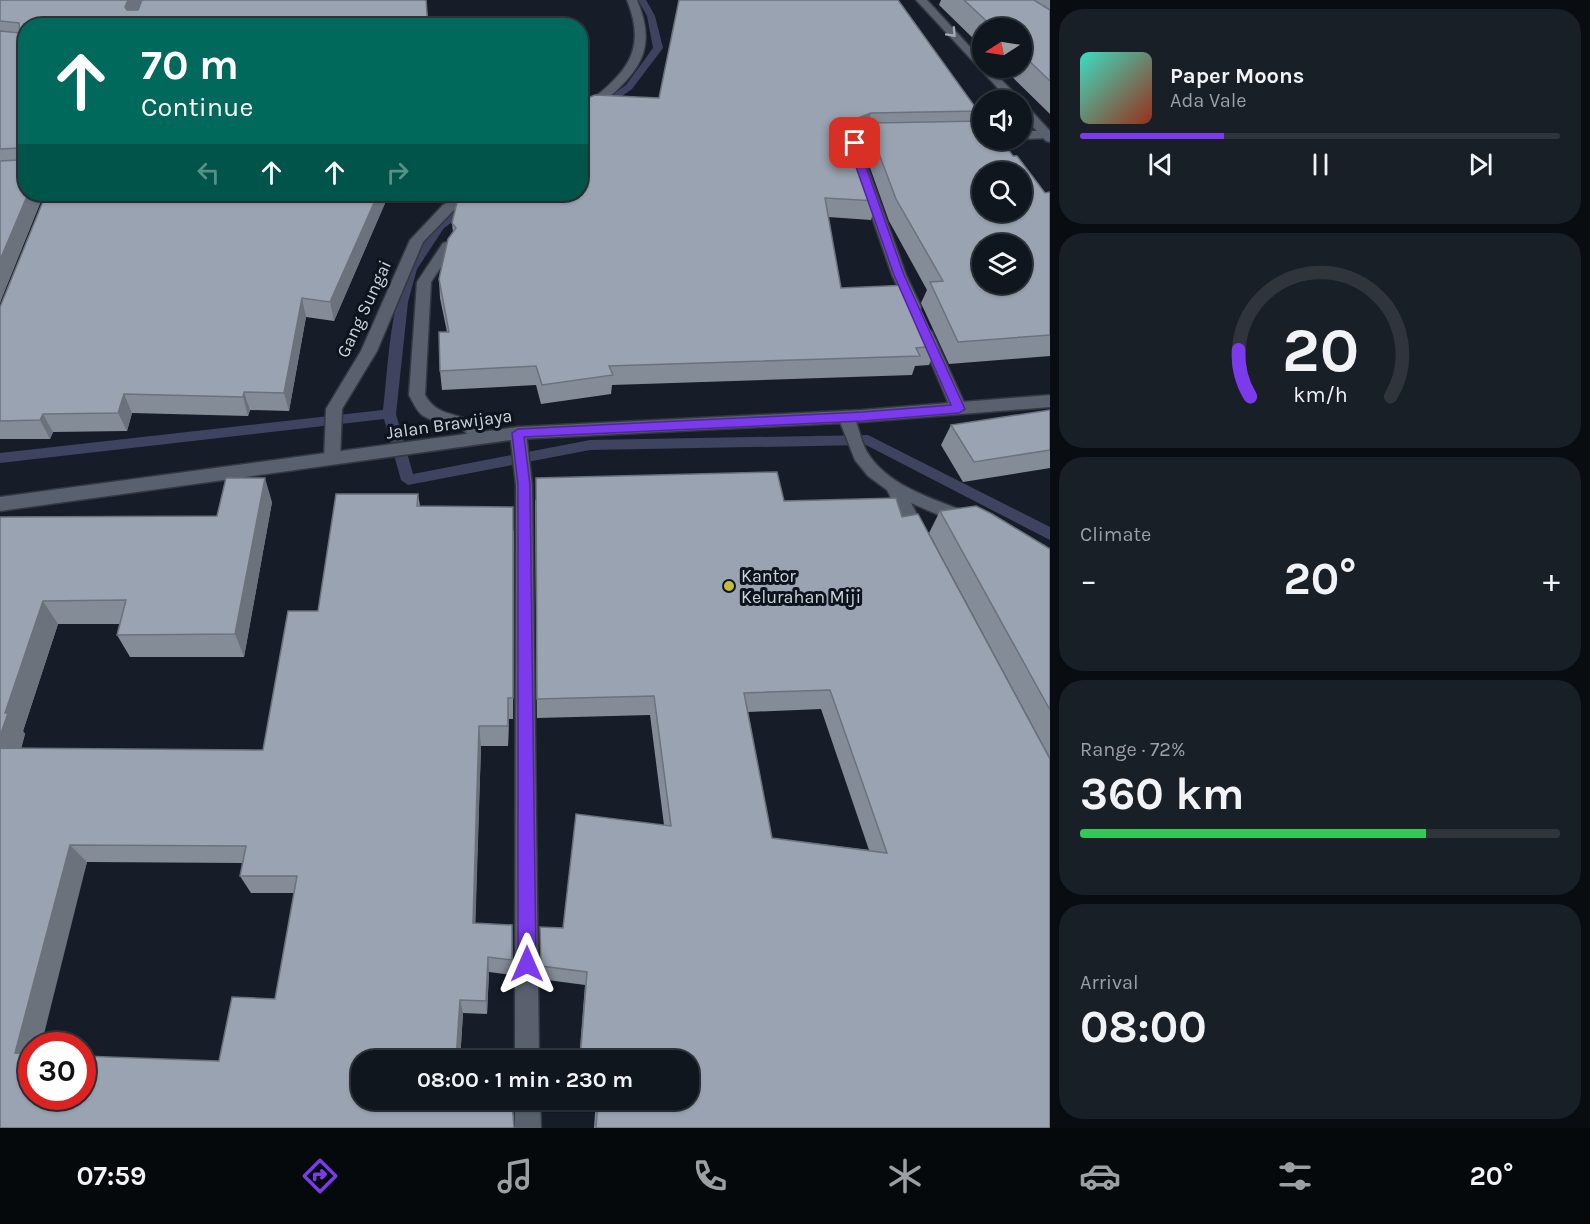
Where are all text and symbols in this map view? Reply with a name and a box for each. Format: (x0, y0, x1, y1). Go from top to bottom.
north arrow (972, 18, 1032, 78)
map controls (972, 18, 1032, 294)
one-way arrow (944, 26, 955, 37)
text: 70 m (141, 40, 239, 90)
icon: ahead (42, 42, 120, 120)
text: Paper Moons (1170, 63, 1304, 89)
text: Ada Vale (1170, 89, 1247, 112)
button: sound (972, 90, 1032, 150)
text: Continue (141, 91, 253, 123)
pin (829, 117, 880, 168)
icon: arrive (838, 126, 871, 159)
icon: previous (1144, 148, 1177, 181)
icon: pause (1304, 148, 1337, 181)
icon: next (1464, 148, 1497, 181)
icon: left (192, 156, 225, 189)
icon: ahead (255, 156, 288, 189)
icon: ahead (318, 156, 351, 189)
icon: right (381, 156, 414, 189)
button: search (972, 162, 1032, 222)
button: layers (972, 234, 1032, 294)
street label: Gang Sungai (332, 257, 396, 361)
text: 20 (1281, 314, 1359, 387)
text: km/h (1293, 383, 1347, 408)
street label: Jalan Brawijaya (385, 404, 513, 444)
text: Climate (1080, 523, 1151, 546)
text: 20° (1283, 553, 1357, 605)
text: − (1080, 561, 1097, 599)
text: + (1543, 561, 1560, 599)
place label: Kantor Kelurahan Miji (741, 565, 861, 608)
marker: Kantor Kelurahan Miji (722, 579, 736, 593)
text: Range · 72% (1080, 738, 1185, 761)
text: 360 km (1080, 768, 1244, 820)
position arrow (495, 932, 559, 996)
text: Arrival (1080, 971, 1139, 994)
text: 08:00 (1080, 1001, 1207, 1053)
speed limit sign: 30 (18, 1032, 96, 1110)
text: 08:00 · 1 min · 230 m (417, 1067, 633, 1093)
icon: directions (299, 1155, 341, 1197)
icon: music (494, 1155, 536, 1197)
icon: phone (689, 1155, 731, 1197)
icon: climate (884, 1155, 926, 1197)
icon: car (1079, 1155, 1121, 1197)
icon: filters (1274, 1155, 1316, 1197)
text: 07:59 (77, 1160, 146, 1192)
text: 20° (1469, 1160, 1513, 1192)

